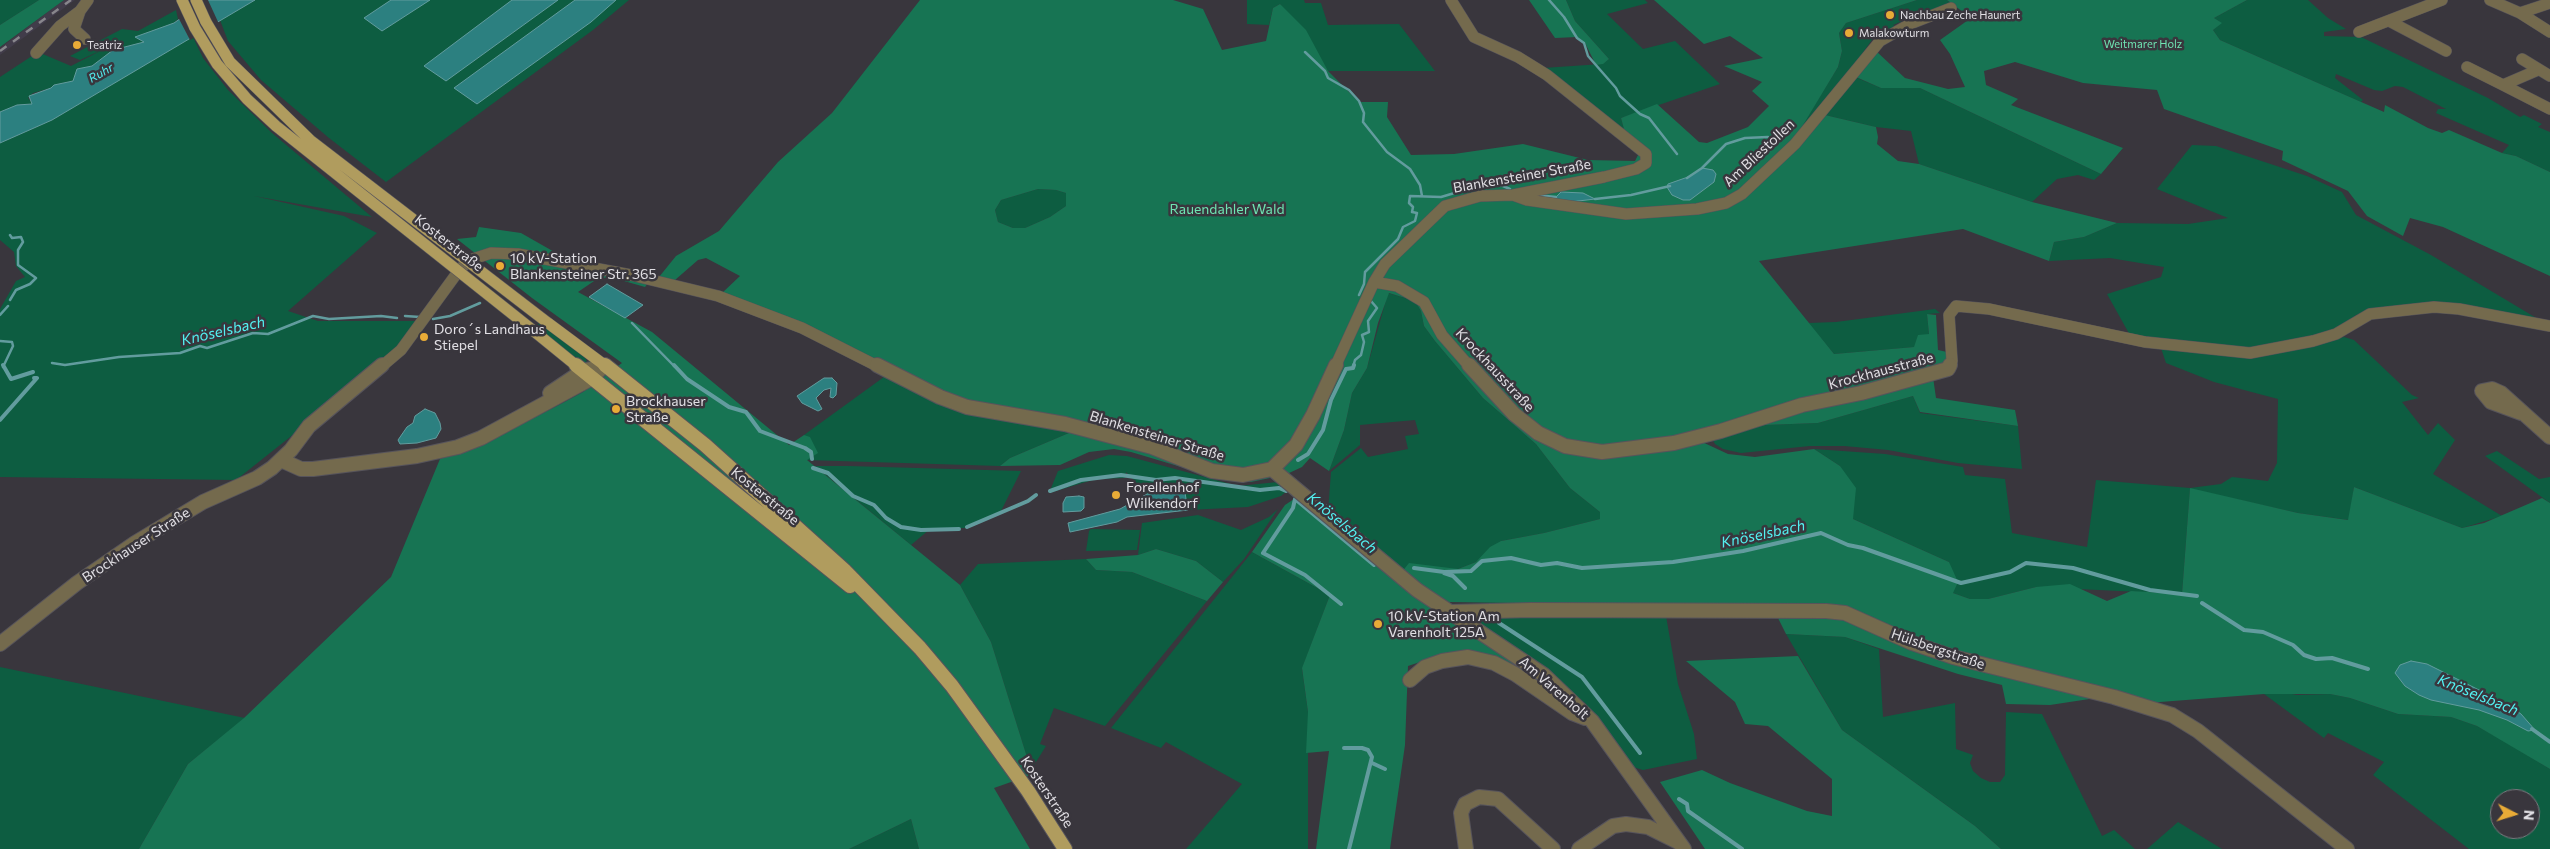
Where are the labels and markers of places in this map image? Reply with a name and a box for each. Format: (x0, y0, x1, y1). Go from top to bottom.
place label: Nachbau Zeche Haunert (1900, 8, 2020, 22)
marker: Nachbau Zeche Haunert (1884, 9, 1896, 21)
place label: Malakowturm (1859, 26, 1929, 40)
marker: Malakowturm (1843, 27, 1855, 39)
place label: Teatriz (87, 38, 122, 52)
marker: Teatriz (71, 39, 83, 51)
place label: 10 kV-Station Blankensteiner Str. 365 (510, 250, 656, 282)
marker: 10 kV-Station Blankensteiner Str. 365 (494, 260, 506, 272)
place label: Doro´s Landhaus Stiepel (434, 321, 545, 354)
marker: Doro´s Landhaus Stiepel (418, 331, 430, 343)
place label: Brockhauser Straße (626, 393, 706, 426)
marker: Brockhauser Straße (610, 403, 622, 415)
place label: Forellenhof Wilkendorf (1126, 479, 1199, 512)
marker: Forellenhof Wilkendorf (1110, 489, 1122, 501)
place label: 10 kV-Station Am Varenholt 125A (1388, 608, 1500, 640)
marker: 10 kV-Station Am Varenholt 125A (1372, 618, 1384, 630)

